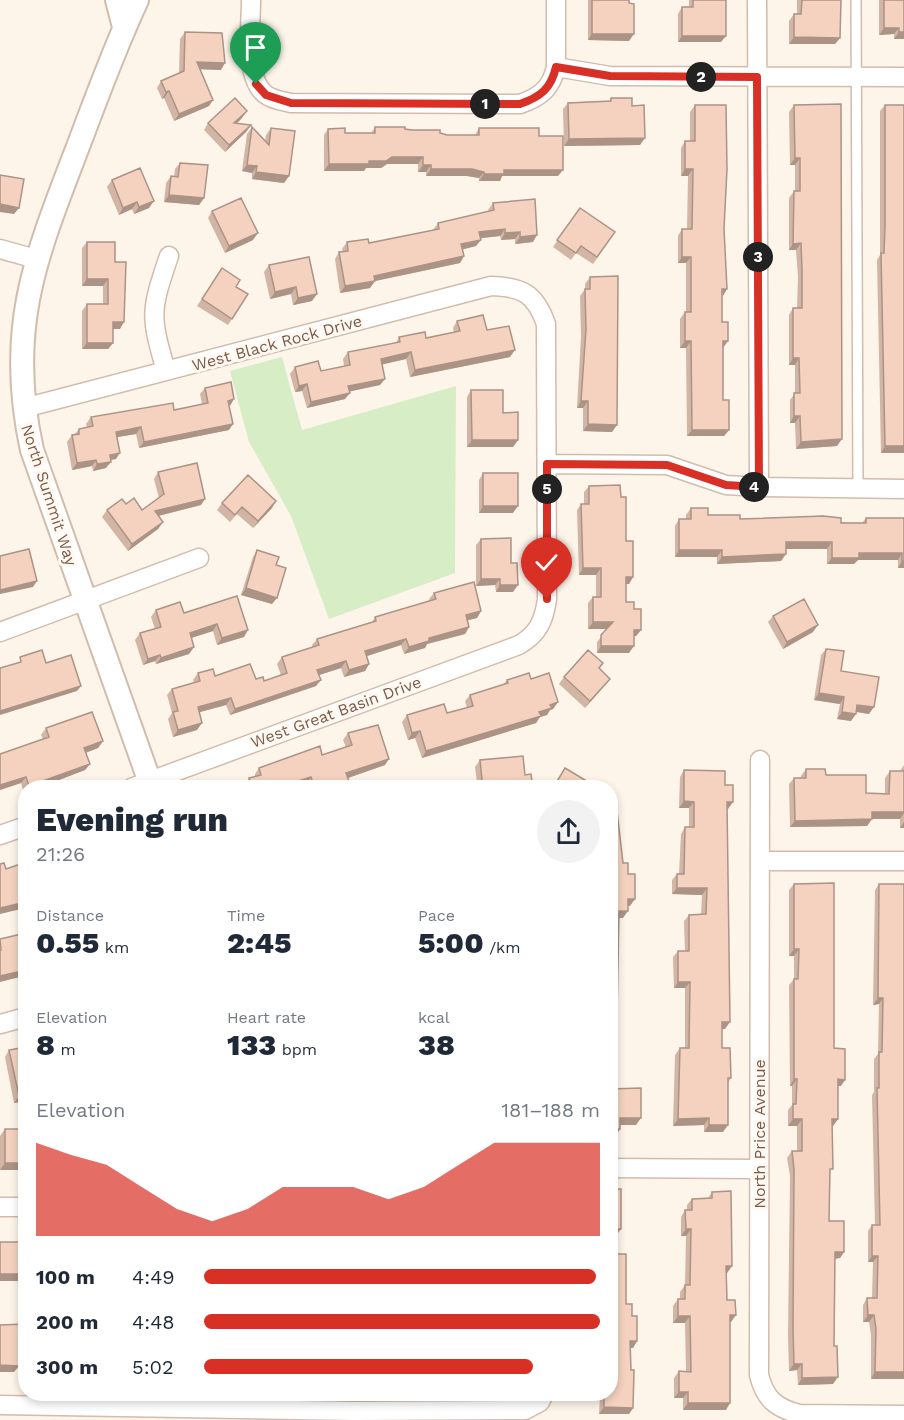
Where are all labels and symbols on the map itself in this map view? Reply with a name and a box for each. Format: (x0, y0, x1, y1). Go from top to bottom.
pin (230, 22, 281, 84)
pin: 2 (686, 62, 716, 92)
pin: 1 (470, 89, 500, 119)
pin: 3 (743, 242, 773, 272)
street label: West Black Rock Drive (190, 311, 364, 375)
street label: North Summit Way (17, 422, 81, 569)
pin: 4 (739, 472, 769, 502)
pin: 5 (532, 474, 562, 504)
pin (521, 537, 572, 599)
street label: West Great Basin Drive (248, 672, 424, 752)
street label: North Price Avenue (750, 1059, 769, 1209)

